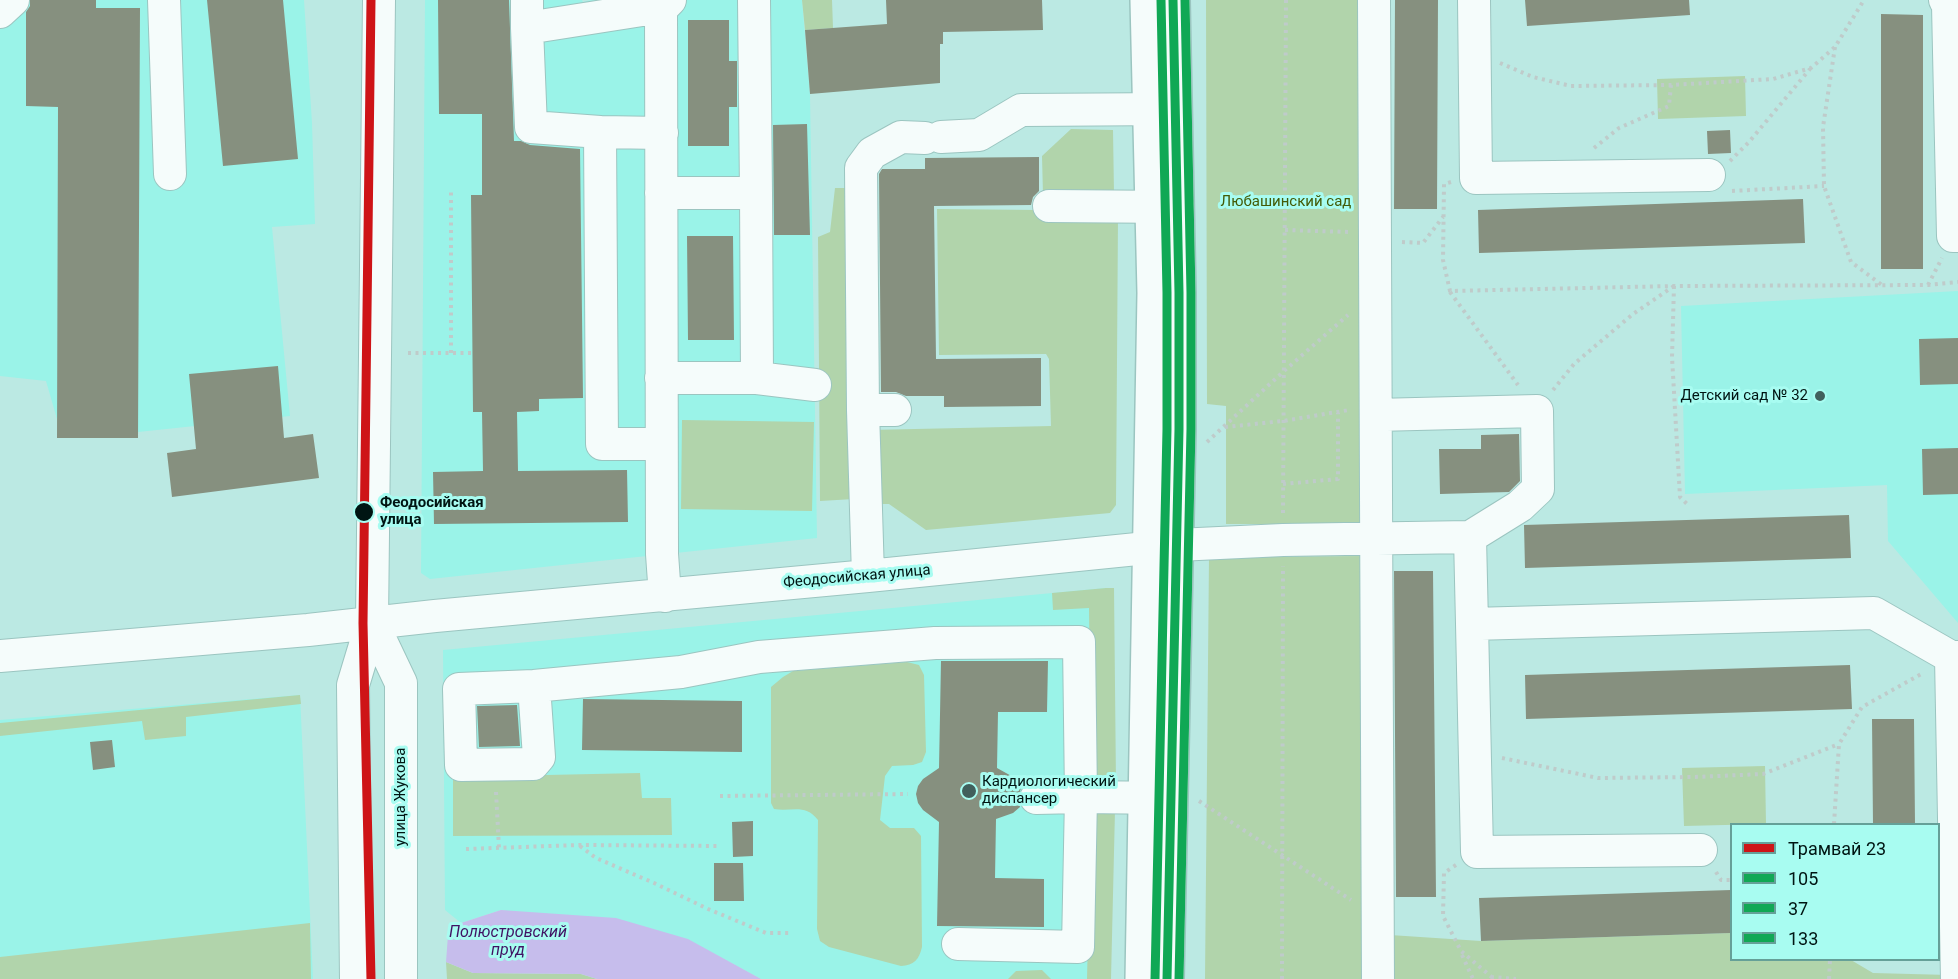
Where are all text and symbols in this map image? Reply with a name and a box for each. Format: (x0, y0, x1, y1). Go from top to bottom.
park label: Любашинский сад (1221, 193, 1351, 211)
place label: Детский сад № 32 (1680, 387, 1808, 405)
marker: Детский сад № 32 (1813, 389, 1827, 403)
place label: Феодосийская улица (380, 494, 484, 529)
marker: Феодосийская улица (353, 501, 375, 523)
street label: Феодосийская улица (783, 562, 931, 592)
street label: улица Жукова (392, 748, 410, 846)
place label: Кардиологический диспансер (982, 773, 1116, 808)
marker: Кардиологический диспансер (960, 782, 978, 800)
legend (1730, 823, 1940, 961)
text: Трамвай 23 (1788, 838, 1886, 859)
text: 105 (1788, 868, 1818, 889)
text: 37 (1788, 898, 1808, 919)
water label: Полюстровский пруд (449, 923, 567, 961)
text: 133 (1788, 928, 1818, 949)

